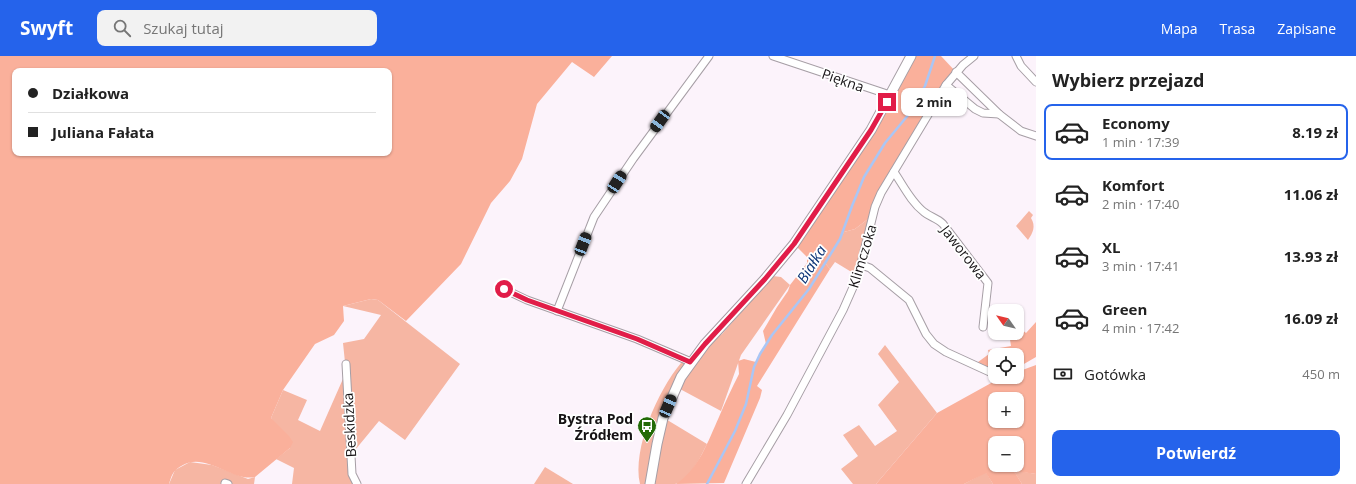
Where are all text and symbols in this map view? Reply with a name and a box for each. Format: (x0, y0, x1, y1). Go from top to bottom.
search box (97, 10, 377, 46)
text: Swyft (20, 15, 73, 41)
icon: search (111, 17, 133, 39)
text: Szukaj tutaj (143, 18, 224, 38)
text: Mapa (1161, 19, 1198, 38)
text: Trasa (1220, 19, 1255, 38)
text: Zapisane (1277, 19, 1336, 38)
street label: Piękna (819, 64, 867, 96)
text: Wybierz przejazd (1052, 68, 1204, 92)
text: Działkowa (52, 83, 129, 103)
callout: 2 min (901, 88, 967, 116)
route end (878, 93, 896, 111)
text: 2 min (916, 93, 952, 111)
car (648, 108, 672, 134)
text: Economy (1102, 113, 1170, 133)
icon: car (1054, 114, 1090, 150)
text: Juliana Fałata (52, 122, 154, 142)
text: 8.19 zł (1292, 122, 1338, 142)
text: 1 min · 17:39 (1102, 133, 1179, 151)
car (605, 169, 629, 195)
text: Komfort (1102, 175, 1164, 195)
icon: car (1054, 176, 1090, 212)
text: 11.06 zł (1284, 184, 1338, 204)
text: 2 min · 17:40 (1102, 195, 1179, 213)
street label: Jaworowa (936, 220, 991, 283)
street label: Klimczoka (843, 222, 881, 290)
car (573, 231, 593, 257)
text: XL (1102, 237, 1120, 257)
icon: car (1054, 238, 1090, 274)
water label: Białka (792, 241, 831, 287)
text: 13.93 zł (1284, 246, 1338, 266)
text: 3 min · 17:41 (1102, 257, 1179, 275)
route start (495, 280, 513, 298)
text: Green (1102, 299, 1147, 319)
icon: car (1054, 300, 1090, 336)
north arrow (988, 304, 1024, 340)
map controls (988, 304, 1024, 472)
text: 16.09 zł (1284, 308, 1338, 328)
text: 4 min · 17:42 (1102, 319, 1179, 337)
button: locate (988, 348, 1024, 384)
icon: cash (1052, 363, 1074, 385)
text: Gotówka (1084, 364, 1146, 384)
text: 450 m (1302, 365, 1340, 383)
street label: Beskidzka (338, 392, 360, 458)
button: + (988, 392, 1024, 428)
car (658, 393, 678, 419)
place label: Bystra Pod Źródłem (558, 409, 633, 444)
bus stop icon: Bystra Pod Źródłem (636, 415, 658, 443)
button: Potwierdź (1052, 430, 1340, 476)
button: − (988, 436, 1024, 472)

